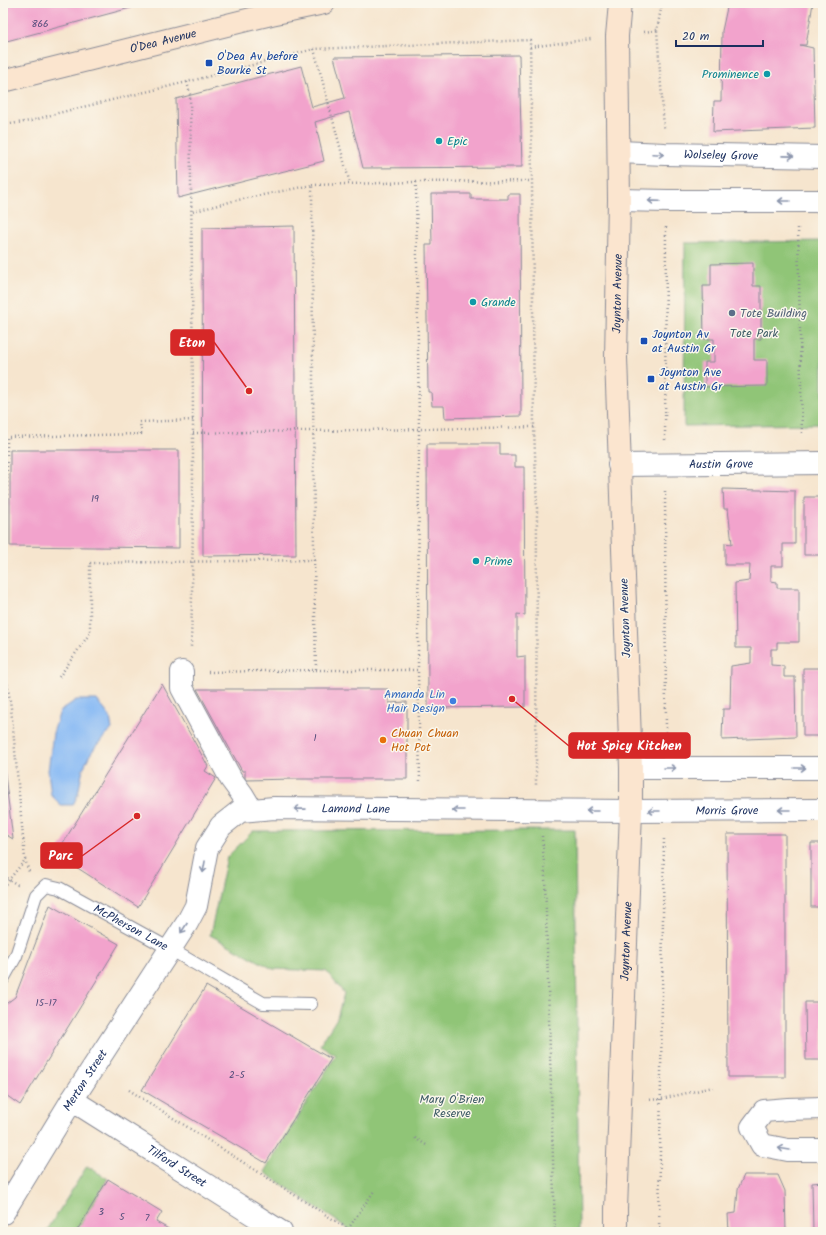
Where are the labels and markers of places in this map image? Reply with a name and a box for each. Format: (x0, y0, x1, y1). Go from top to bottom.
place label: O'Dea Av before Bourke St (217, 47, 298, 80)
marker: O'Dea Av before Bourke St (204, 58, 214, 68)
place label: Prominence (702, 65, 760, 84)
marker: Prominence (762, 69, 772, 79)
place label: Epic (447, 132, 468, 151)
marker: Epic (434, 136, 444, 146)
place label: Grande (481, 293, 516, 312)
marker: Grande (468, 297, 478, 307)
place label: Tote Building (740, 304, 807, 323)
marker: Tote Building (727, 308, 737, 318)
place label: Joynton Av at Austin Gr (652, 325, 716, 358)
callout: Eton (171, 330, 214, 355)
marker: Joynton Av at Austin Gr (639, 336, 649, 346)
place label: Joynton Ave at Austin Gr (659, 363, 723, 396)
marker: Joynton Ave at Austin Gr (646, 374, 656, 384)
place label: Prime (484, 552, 513, 571)
marker: Prime (471, 556, 481, 566)
place label: Amanda Lin Hair Design (384, 685, 445, 718)
marker: Amanda Lin Hair Design (448, 696, 458, 706)
place label: Chuan Chuan Hot Pot (391, 724, 459, 757)
callout: Hot Spicy Kitchen (569, 733, 690, 758)
marker: Chuan Chuan Hot Pot (378, 735, 388, 745)
callout: Parc (41, 843, 82, 868)

